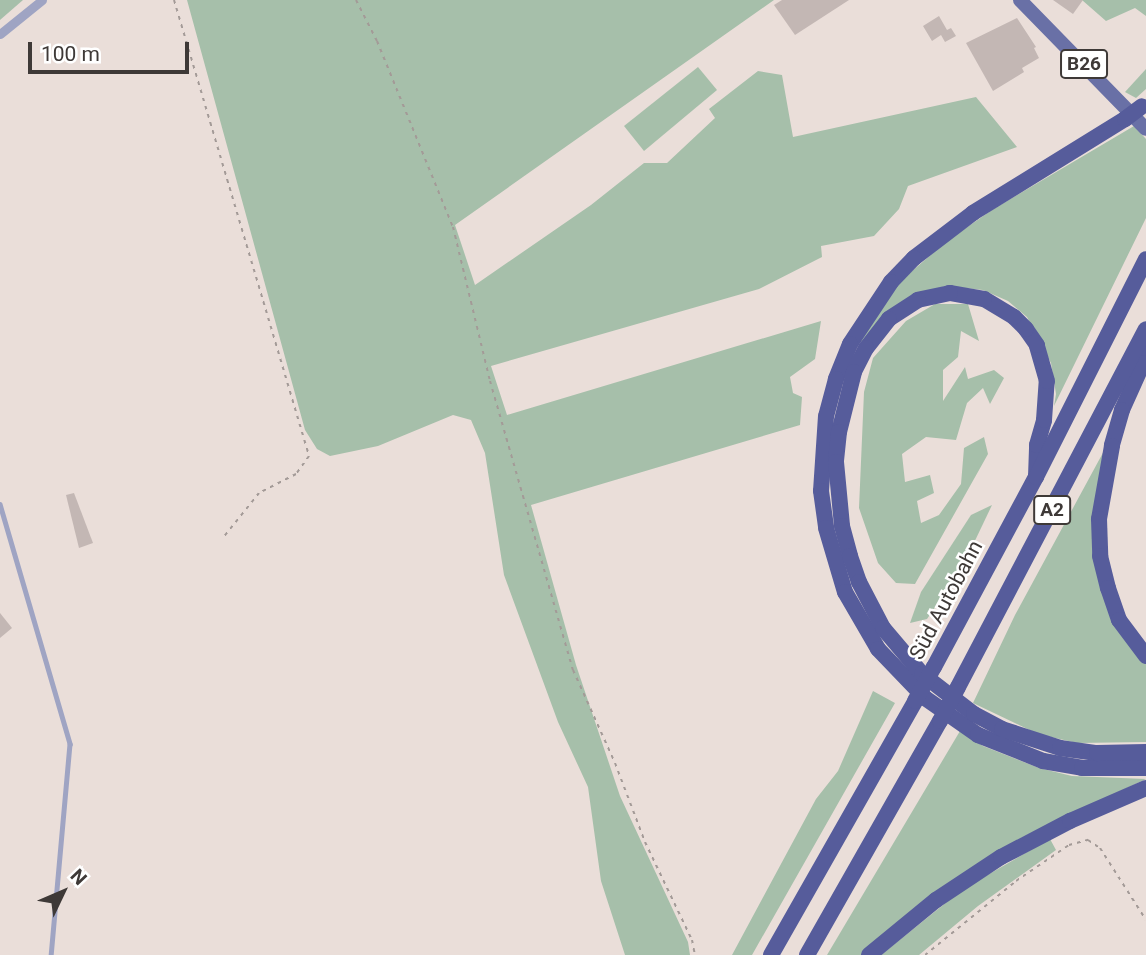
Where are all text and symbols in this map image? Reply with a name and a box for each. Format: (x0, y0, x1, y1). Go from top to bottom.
scale bar (32, 28, 192, 72)
text: 100 m (41, 42, 100, 66)
road number: B26 (1060, 48, 1108, 80)
road number: A2 (1033, 495, 1071, 526)
street label: Süd Autobahn (904, 536, 988, 664)
north arrow (28, 857, 98, 927)
text: N (66, 864, 91, 890)

